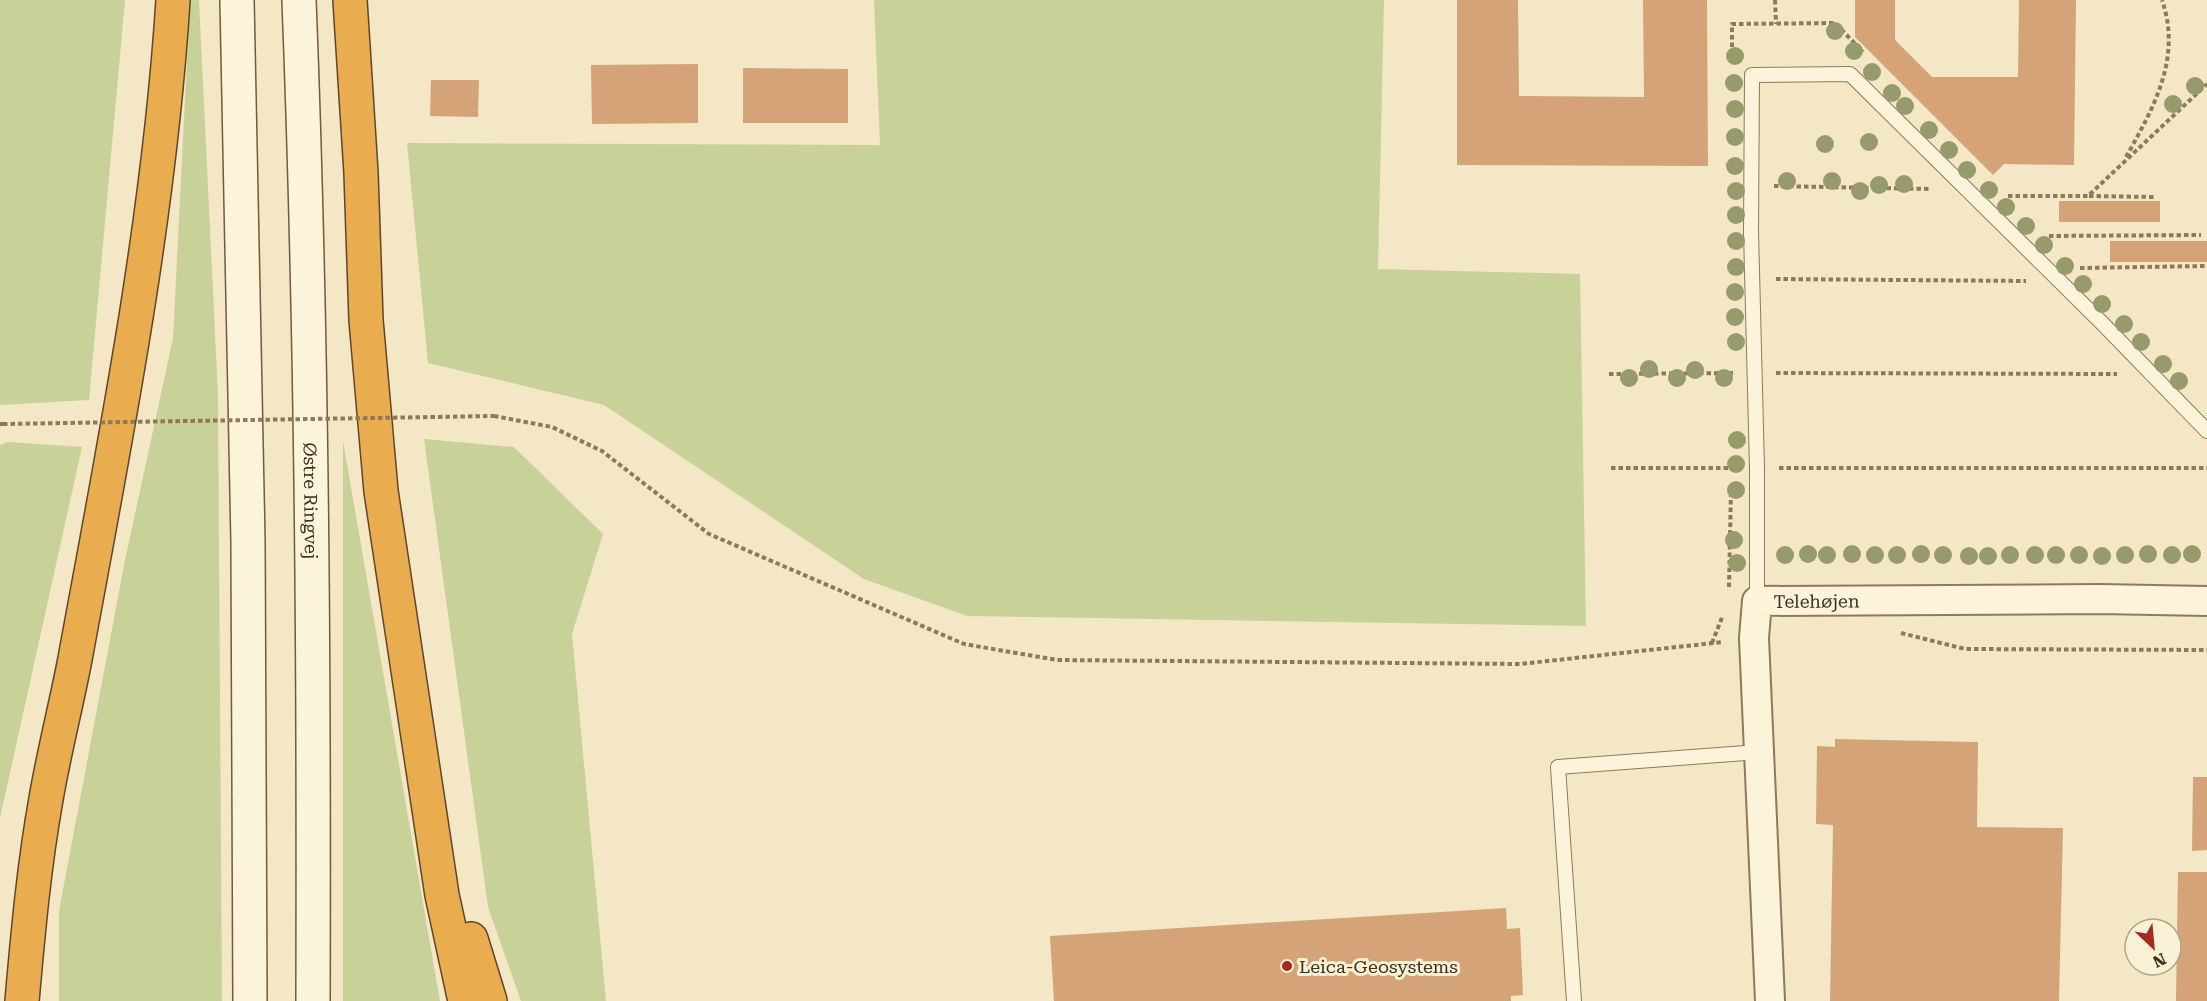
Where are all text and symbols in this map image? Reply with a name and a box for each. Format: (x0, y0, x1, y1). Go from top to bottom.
street label: Østre Ringvej (300, 442, 322, 559)
street label: Telehøjen (1773, 590, 1860, 611)
north arrow (2123, 917, 2183, 977)
text: N (2150, 949, 2169, 971)
place label: Leica-Geosystems (1299, 956, 1458, 977)
marker: Leica-Geosystems (1280, 959, 1294, 973)

